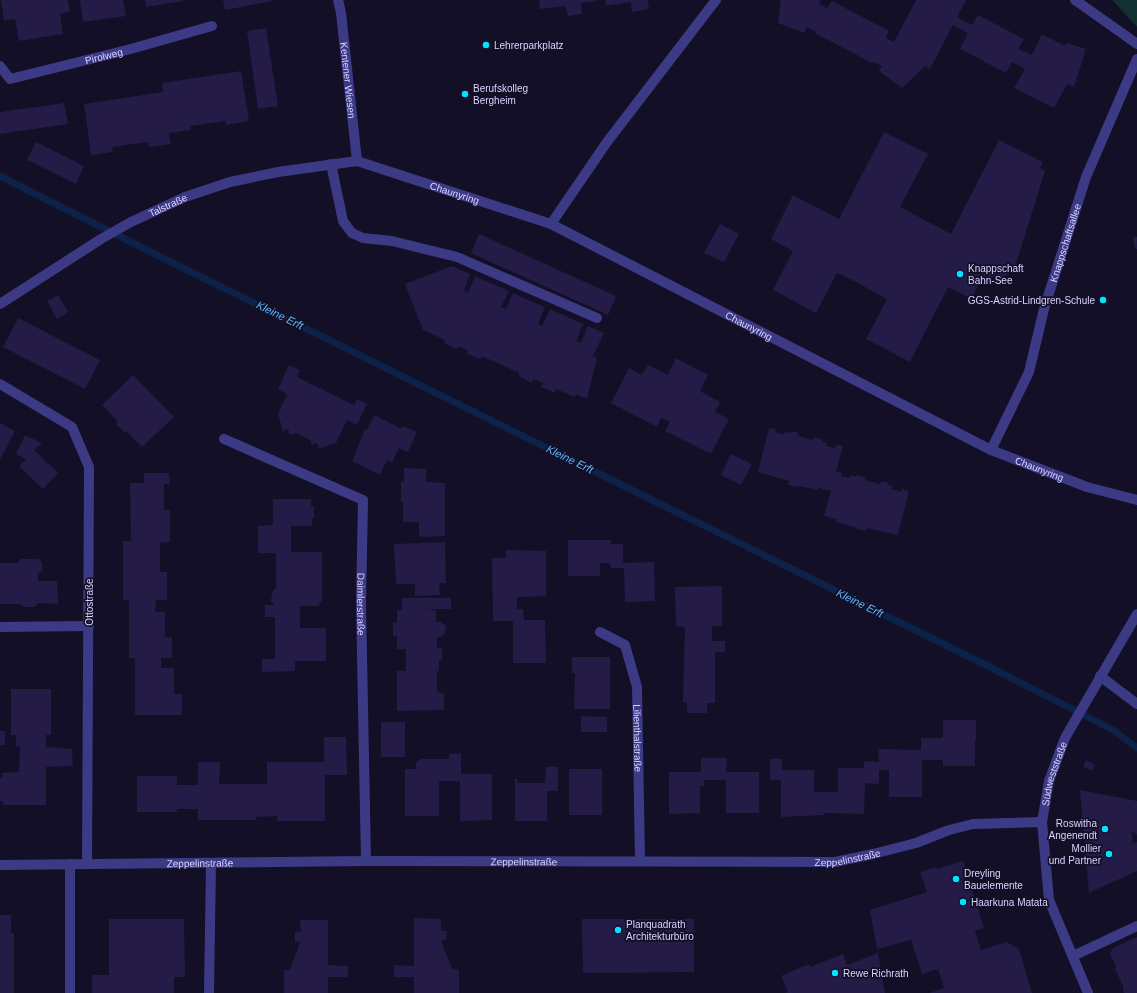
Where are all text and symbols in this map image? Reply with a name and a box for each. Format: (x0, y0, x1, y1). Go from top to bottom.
marker: Lehrerparkplatz (481, 40, 491, 50)
place label: Lehrerparkplatz (494, 40, 563, 51)
street label: Kentener Wiesen (338, 42, 357, 119)
street label: Pirolweg (84, 46, 124, 66)
place label: Berufskolleg Bergheim (473, 83, 528, 106)
marker: Berufskolleg Bergheim (460, 89, 470, 99)
street label: Chaunyring (428, 180, 481, 206)
street label: Talstraße (147, 192, 189, 219)
street label: Knappschaftsallee (1048, 202, 1083, 284)
place label: Knappschaft Bahn-See (968, 263, 1024, 286)
marker: Knappschaft Bahn-See (955, 269, 965, 279)
place label: GGS-Astrid-Lindgren-Schule (968, 295, 1095, 306)
marker: GGS-Astrid-Lindgren-Schule (1098, 295, 1108, 305)
water label: Kleine Erft (255, 298, 306, 332)
street label: Chaunyring (724, 310, 774, 343)
water label: Kleine Erft (545, 442, 596, 476)
street label: Chaunyring (1014, 455, 1065, 484)
street label: Daimlerstraße (355, 573, 367, 636)
street label: Ottostraße (84, 578, 95, 626)
water label: Kleine Erft (835, 586, 886, 620)
street label: Lilienthalstraße (631, 704, 643, 773)
street label: Südweststraße (1040, 740, 1069, 807)
place label: Roswitha Angenendt (1049, 818, 1097, 841)
marker: Roswitha Angenendt (1100, 824, 1110, 834)
place label: Mollier und Partner (1049, 843, 1102, 866)
street label: Zeppelinstraße (815, 847, 882, 868)
marker: Mollier und Partner (1104, 849, 1114, 859)
street label: Zeppelinstraße (491, 856, 558, 867)
street label: Zeppelinstraße (167, 857, 234, 869)
place label: Dreyling Bauelemente (964, 868, 1023, 891)
marker: Dreyling Bauelemente (951, 874, 961, 884)
marker: Haarkuna Matata (958, 897, 968, 907)
place label: Haarkuna Matata (971, 897, 1048, 908)
place label: Planquadrath Architekturbüro (626, 919, 694, 942)
marker: Planquadrath Architekturbüro (613, 925, 623, 935)
marker: Rewe Richrath (830, 968, 840, 978)
place label: Rewe Richrath (843, 968, 909, 979)

